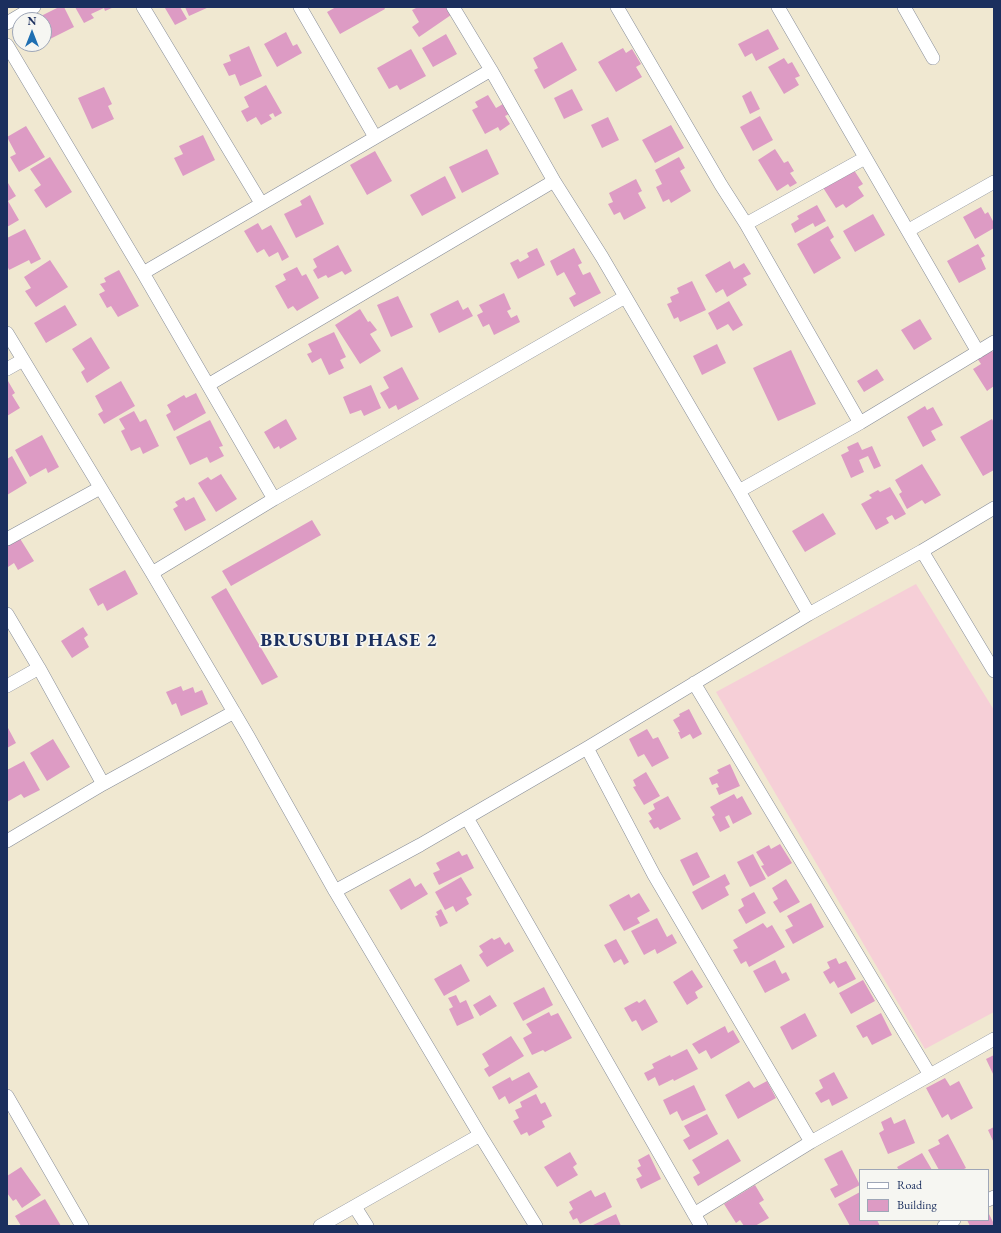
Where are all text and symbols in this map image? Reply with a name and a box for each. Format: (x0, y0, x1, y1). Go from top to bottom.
north arrow (12, 12, 52, 52)
text: N (28, 14, 36, 28)
district label: BRUSUBI PHASE 2 (260, 630, 438, 652)
legend (859, 1169, 989, 1221)
text: Road (897, 1177, 922, 1193)
text: Building (897, 1197, 937, 1213)

